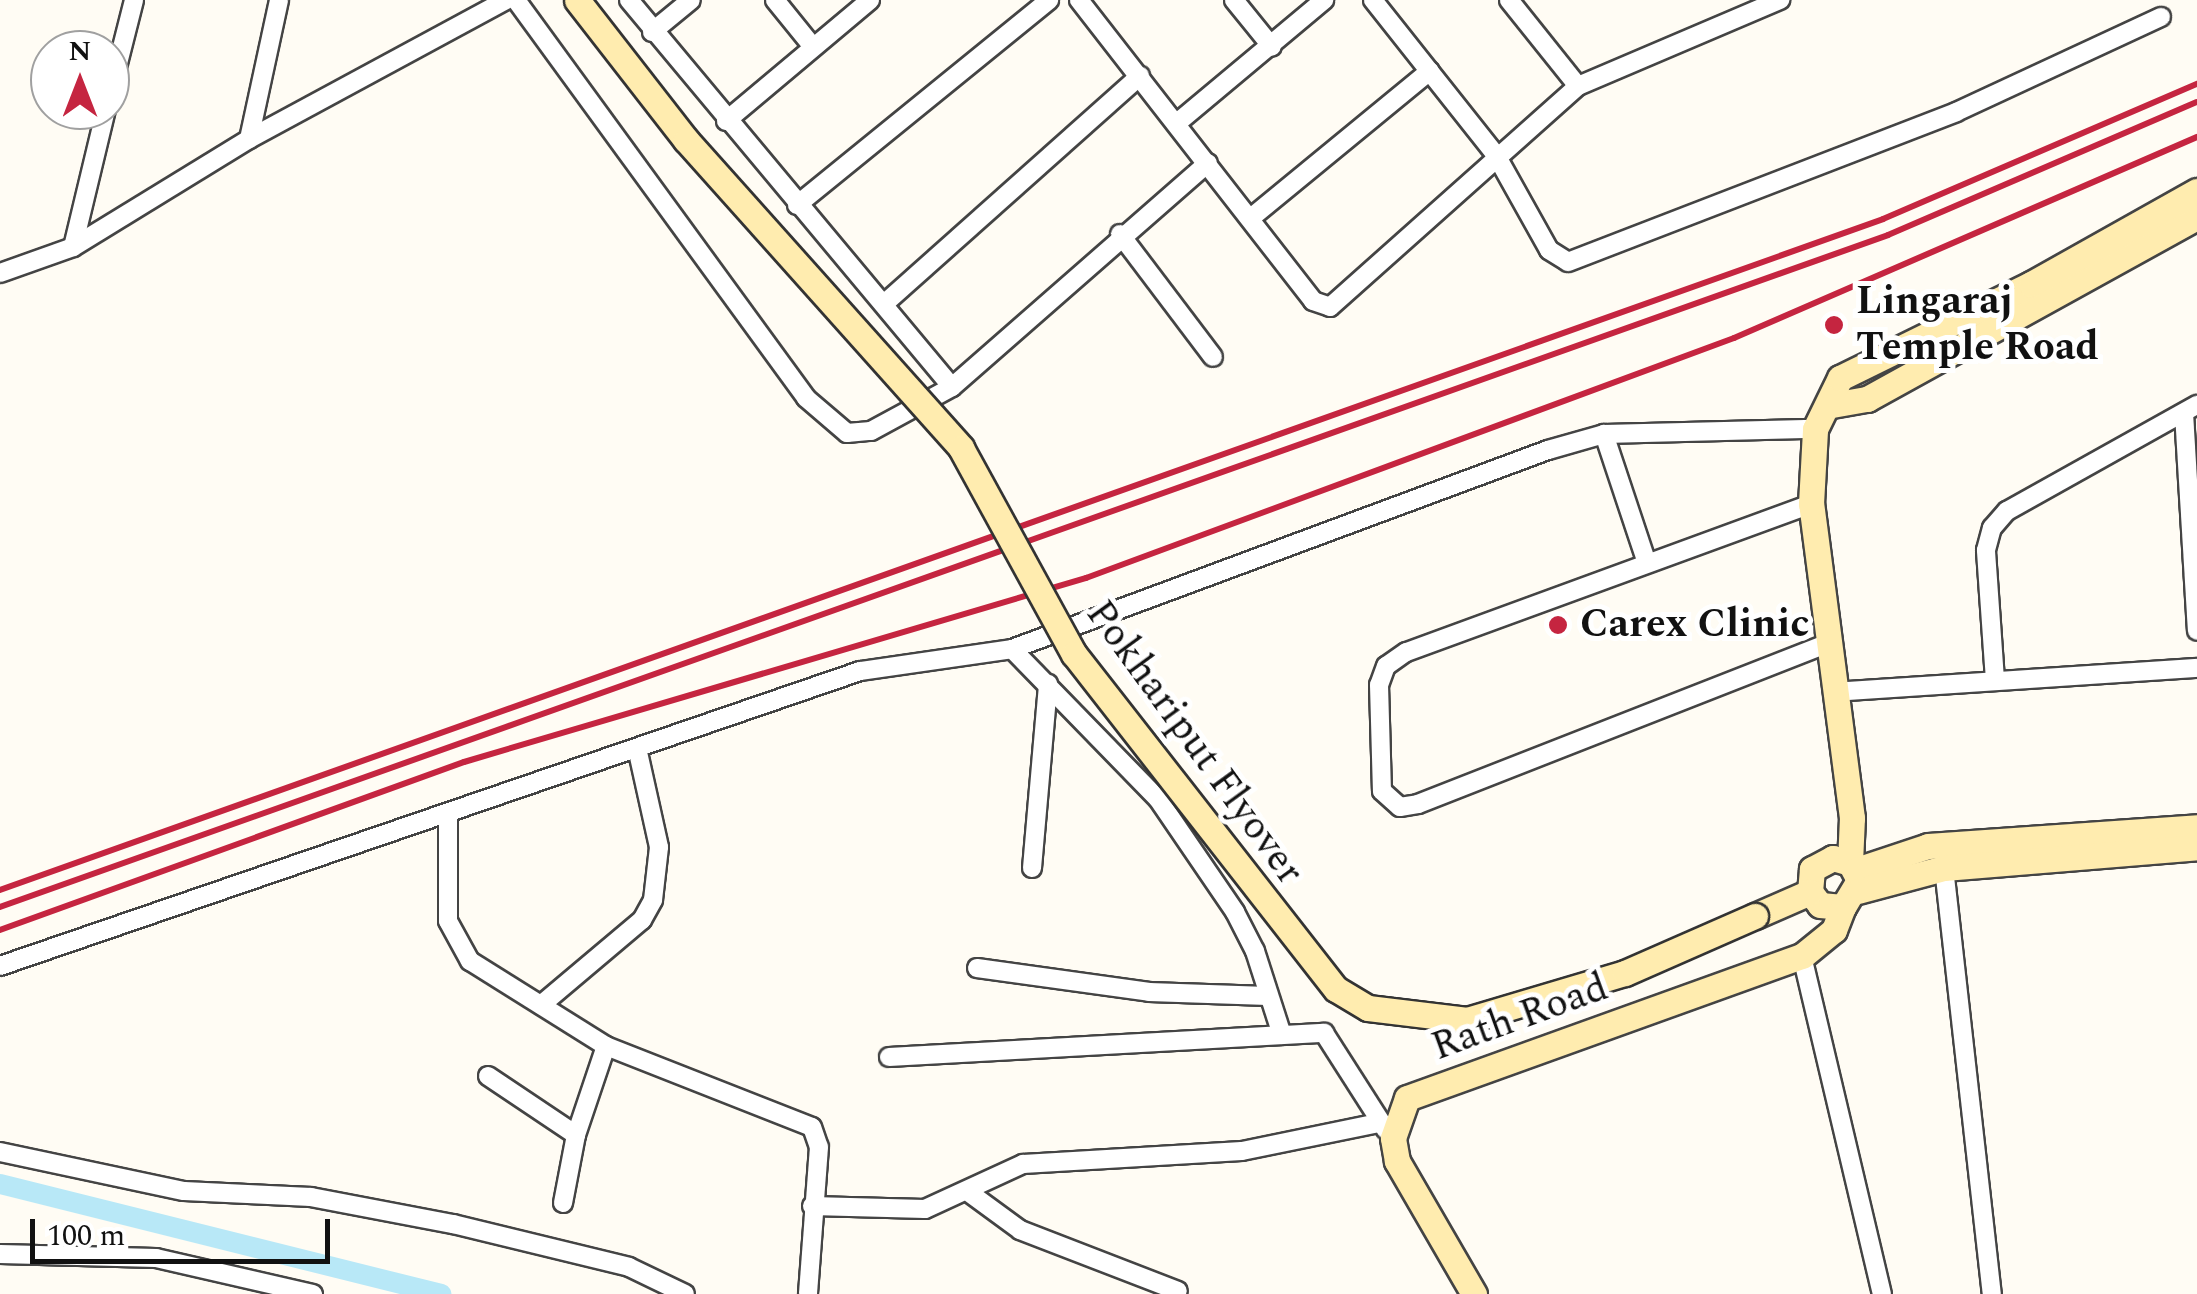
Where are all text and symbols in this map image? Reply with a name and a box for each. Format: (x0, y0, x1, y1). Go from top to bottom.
north arrow (30, 30, 130, 130)
text: N (69, 30, 91, 73)
place label: Lingaraj Temple Road (1856, 278, 2099, 372)
marker: Lingaraj Temple Road (1821, 312, 1847, 338)
street label: Pokhariput Flyover (1075, 592, 1313, 894)
place label: Carex Clinic (1580, 601, 1810, 649)
marker: Carex Clinic (1545, 612, 1571, 638)
street label: Rath Road (1425, 964, 1615, 1072)
scale bar (35, 1199, 335, 1261)
text: 100 m (47, 1213, 125, 1259)

